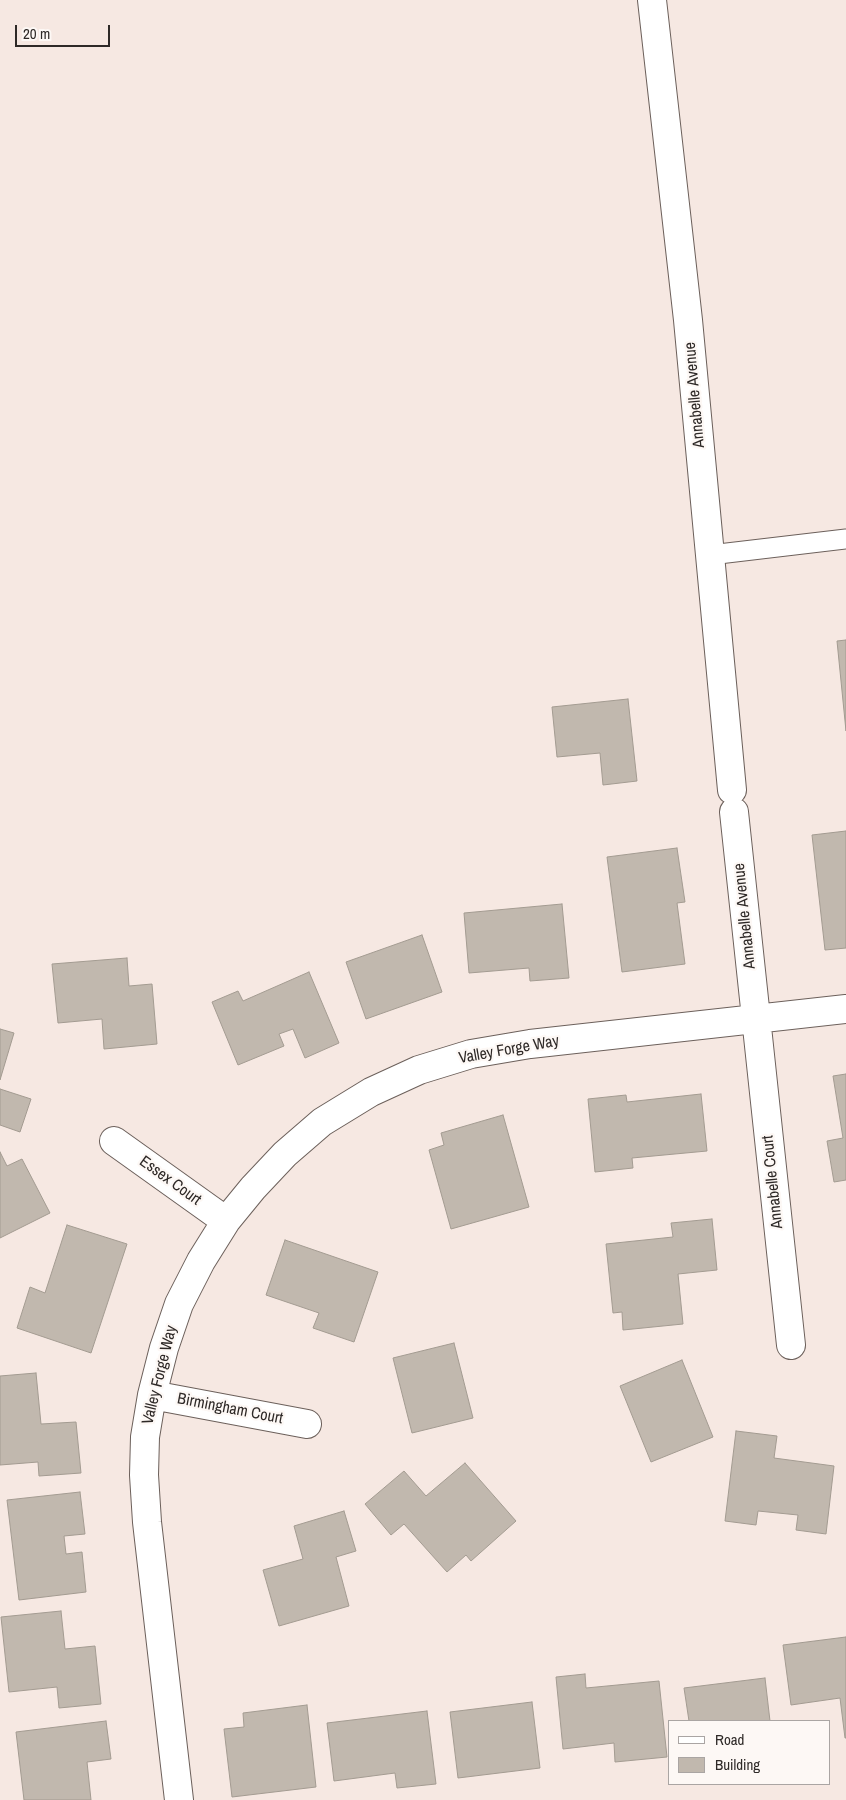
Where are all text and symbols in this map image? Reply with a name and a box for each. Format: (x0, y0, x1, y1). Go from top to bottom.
scale bar (18, 15, 112, 47)
text: 20 m (23, 23, 50, 44)
street label: Annabelle Avenue (681, 341, 709, 449)
street label: Annabelle Avenue (730, 862, 760, 970)
street label: Valley Forge Way (457, 1032, 561, 1068)
street label: Annabelle Court (759, 1134, 787, 1230)
street label: Essex Court (135, 1152, 205, 1210)
street label: Valley Forge Way (138, 1323, 182, 1427)
street label: Birmingham Court (176, 1389, 284, 1429)
legend (668, 1720, 831, 1785)
text: Road (715, 1729, 744, 1750)
text: Building (715, 1754, 760, 1775)

